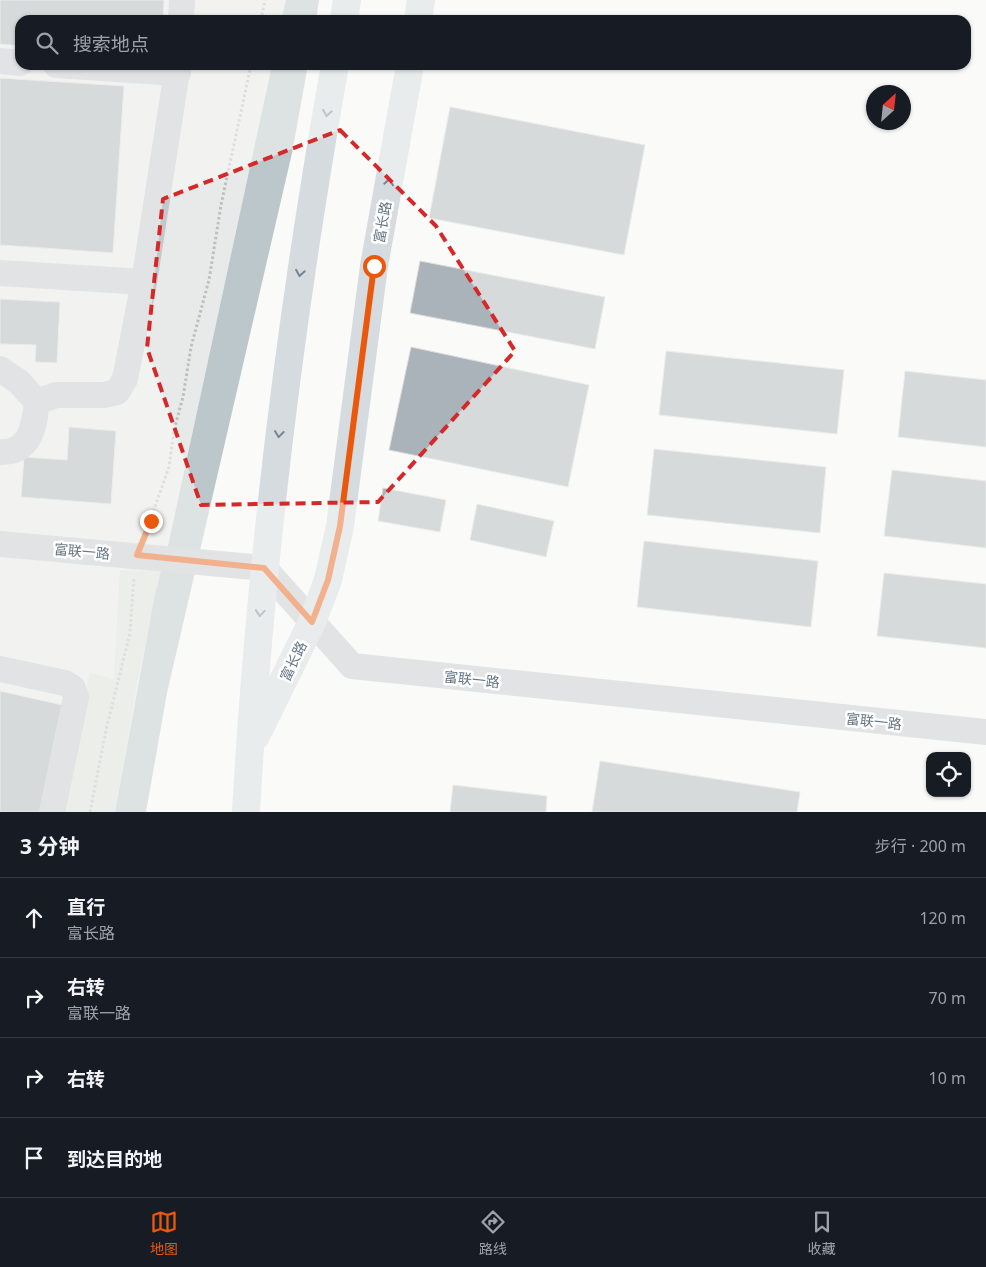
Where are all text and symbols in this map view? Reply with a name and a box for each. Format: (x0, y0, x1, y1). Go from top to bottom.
search box (15, 15, 971, 70)
icon: search (33, 29, 61, 57)
text: 搜索地点 (73, 31, 149, 57)
north arrow (866, 85, 911, 130)
one-way arrow (322, 109, 332, 117)
one-way arrow (384, 177, 394, 186)
street label: 富长路 (369, 200, 395, 244)
route start (363, 255, 386, 278)
one-way arrow (296, 269, 306, 278)
one-way arrow (274, 431, 285, 439)
route end (140, 510, 163, 533)
street label: 富联一路 (53, 539, 111, 563)
one-way arrow (255, 610, 266, 618)
street label: 富长路 (275, 638, 311, 684)
street label: 富联一路 (443, 667, 501, 691)
street label: 富联一路 (845, 709, 903, 733)
map controls (926, 752, 971, 797)
button: locate (926, 752, 971, 797)
text: 3 分钟 (20, 832, 79, 860)
text: 步行 · 200 m (875, 835, 966, 857)
text: 直行 (67, 894, 105, 920)
icon: ahead (20, 904, 48, 932)
text: 120 m (919, 907, 966, 929)
text: 富长路 (67, 922, 115, 944)
text: 右转 (67, 974, 105, 1000)
icon: right (20, 984, 48, 1012)
text: 70 m (929, 987, 966, 1009)
text: 富联一路 (67, 1002, 131, 1024)
icon: right (20, 1064, 48, 1092)
text: 右转 (67, 1066, 105, 1092)
text: 10 m (929, 1067, 966, 1089)
icon: arrive (20, 1144, 48, 1172)
text: 到达目的地 (67, 1146, 162, 1172)
tab: 地图 (150, 1208, 178, 1258)
tab: 路线 (479, 1208, 507, 1258)
tab: 收藏 (808, 1208, 836, 1258)

